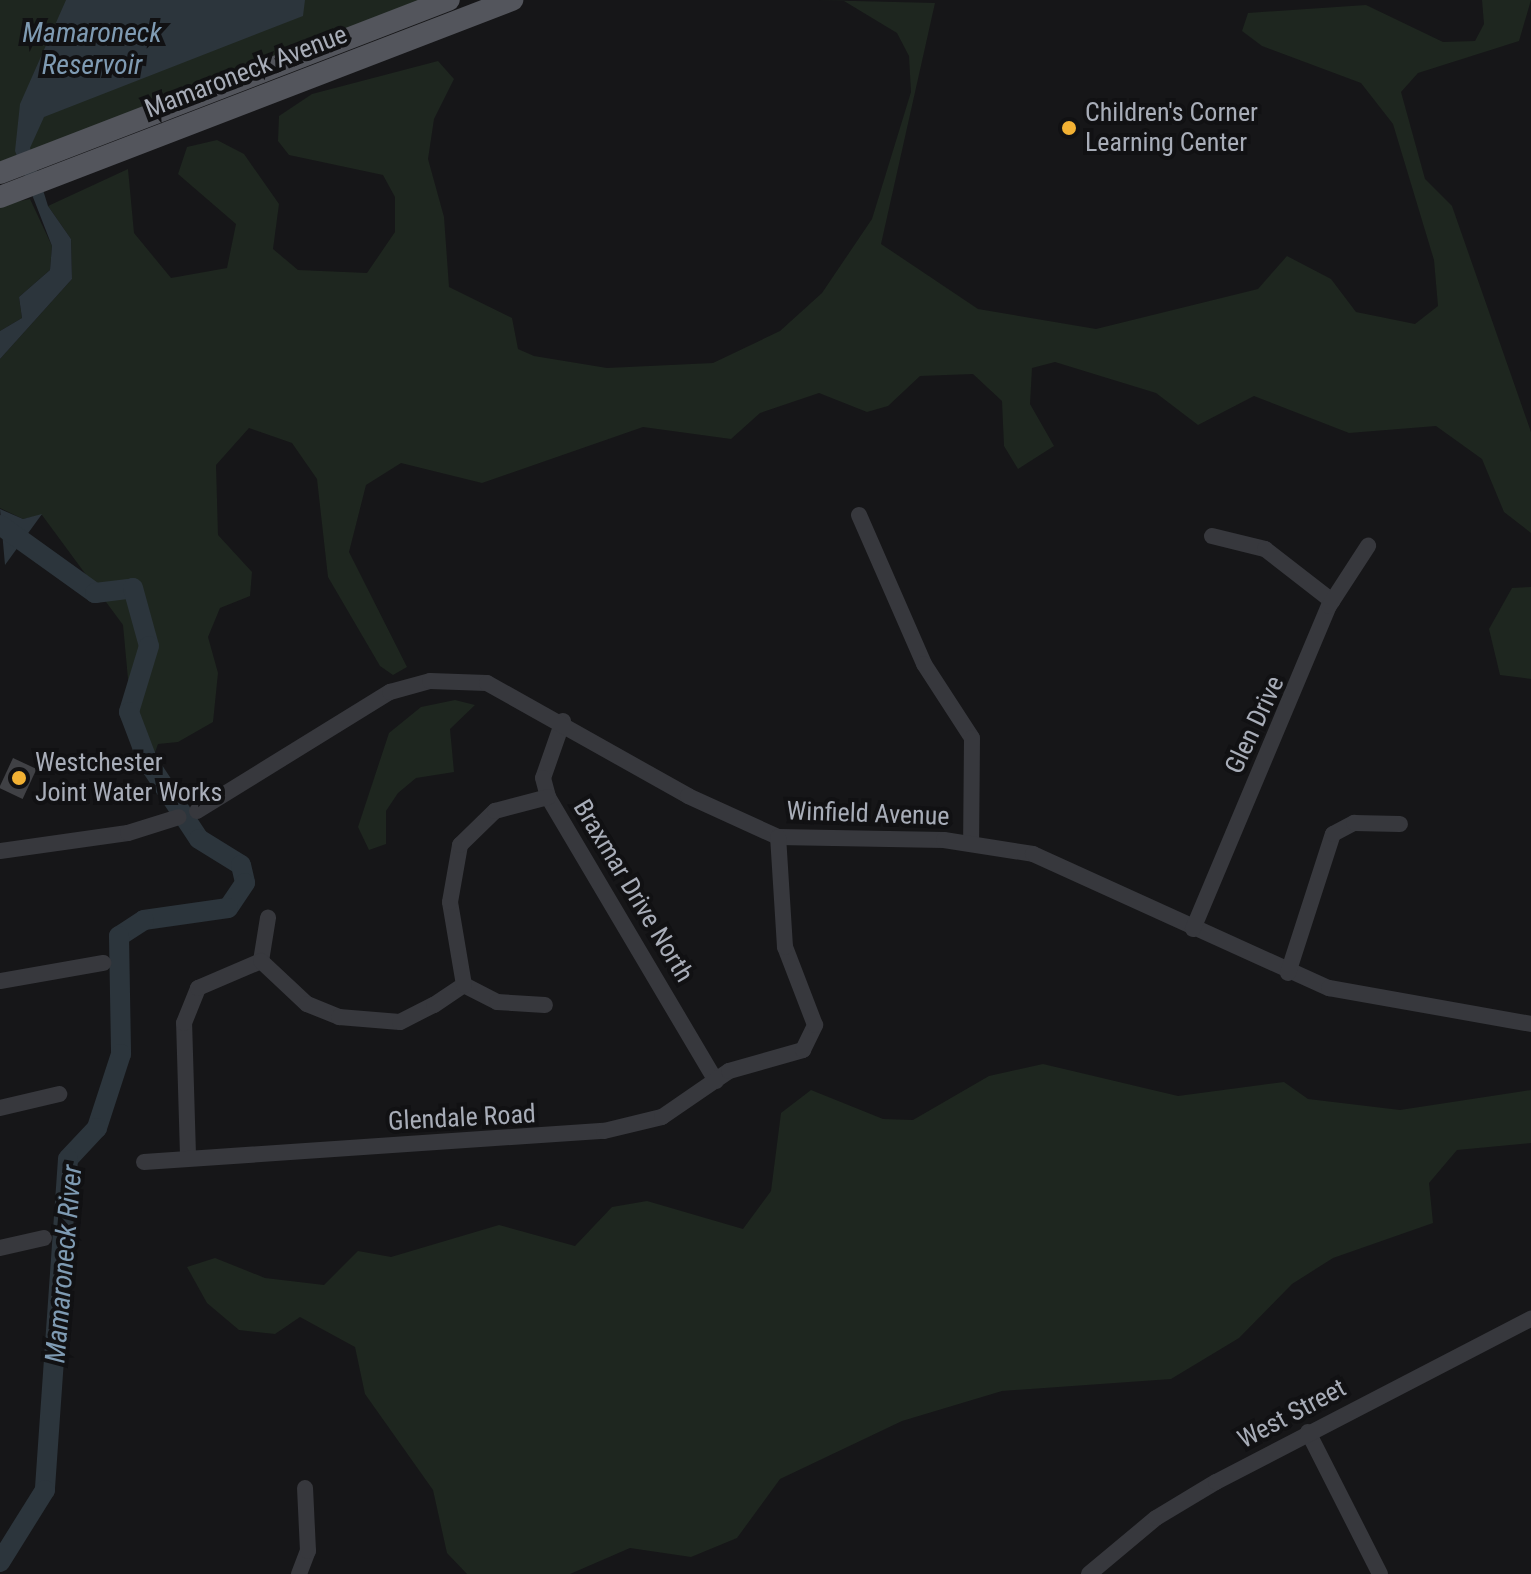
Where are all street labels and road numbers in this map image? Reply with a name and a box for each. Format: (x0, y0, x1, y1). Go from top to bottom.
street label: Mamaroneck Avenue (140, 19, 352, 125)
street label: Glen Drive (1219, 671, 1291, 779)
street label: Braxmar Drive North (566, 794, 700, 988)
street label: Winfield Avenue (786, 796, 950, 832)
street label: Glendale Road (387, 1099, 537, 1137)
street label: West Street (1233, 1373, 1351, 1455)

